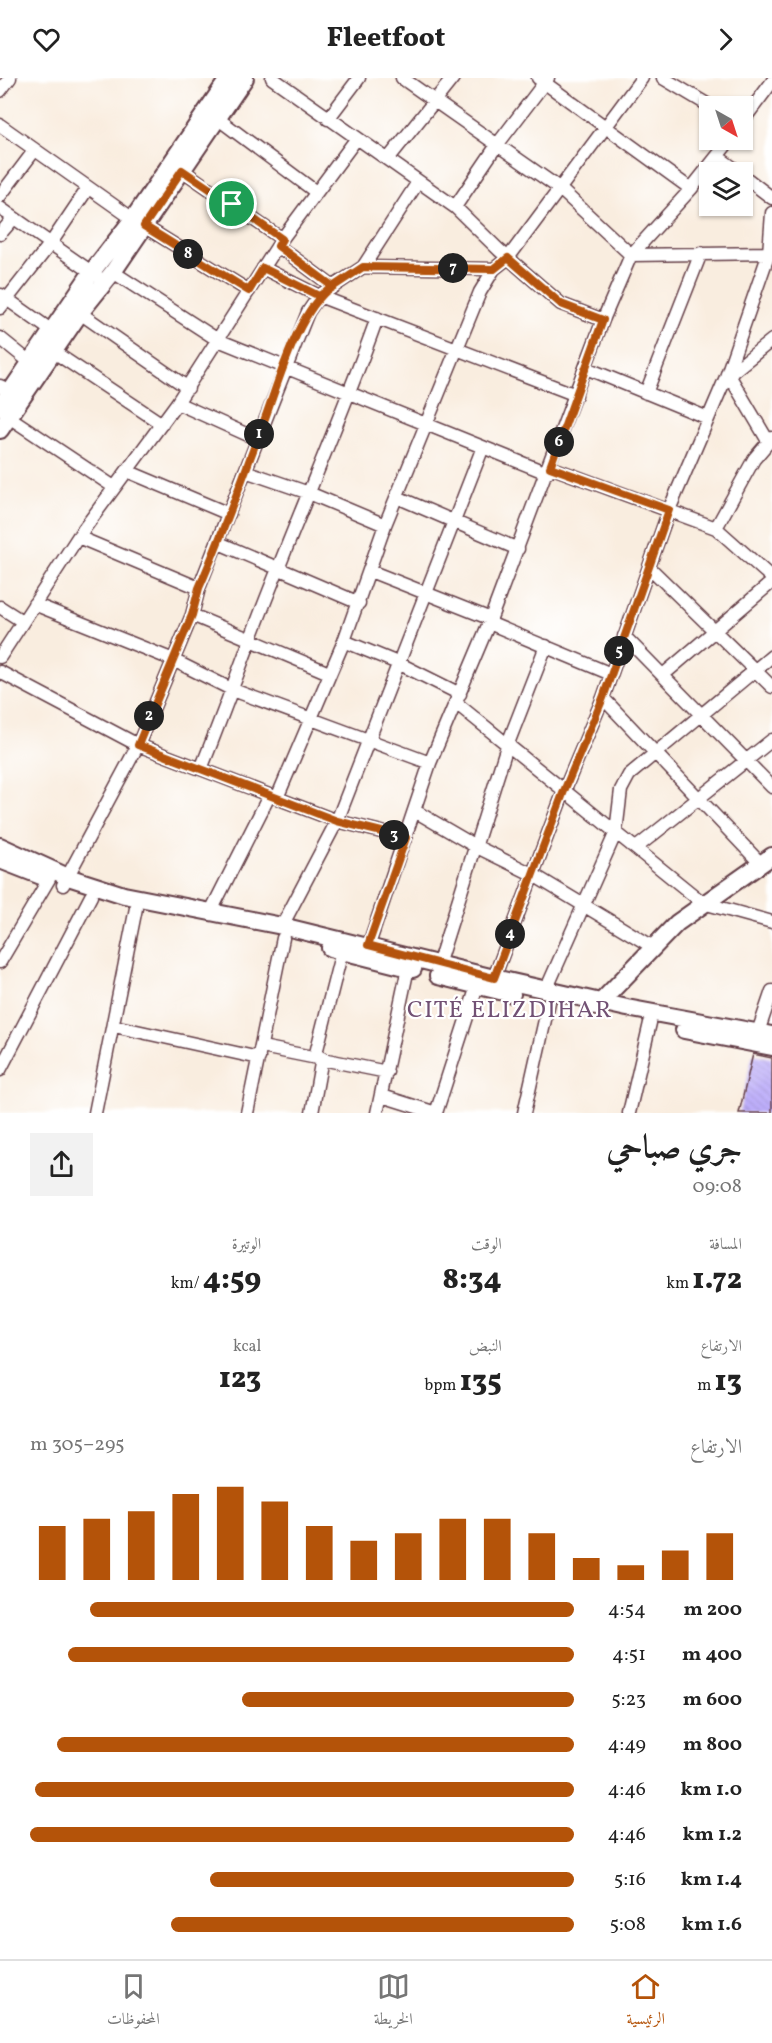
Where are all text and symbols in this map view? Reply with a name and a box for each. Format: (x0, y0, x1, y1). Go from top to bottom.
text: Fleetfoot (327, 20, 445, 58)
icon: heart (30, 23, 63, 56)
icon: forward (709, 23, 742, 56)
north arrow (699, 96, 753, 150)
map controls (699, 96, 753, 216)
button: layers (699, 162, 753, 216)
pin (206, 178, 257, 229)
icon: arrive (215, 187, 248, 220)
pin: 8 (173, 239, 203, 269)
text: 8 (184, 243, 192, 265)
pin: 7 (438, 253, 468, 283)
text: 7 (449, 257, 457, 279)
pin: 1 (244, 419, 274, 449)
text: 1 (256, 423, 262, 445)
pin: 6 (544, 427, 574, 457)
text: 6 (555, 431, 563, 453)
pin: 5 (604, 636, 634, 666)
text: 5 (615, 640, 623, 662)
pin: 2 (134, 701, 164, 731)
text: 2 (145, 705, 153, 727)
pin: 3 (379, 820, 409, 850)
text: 3 (390, 824, 398, 846)
pin: 4 (495, 919, 525, 949)
text: 4 (505, 923, 515, 945)
district label: CITÉ ELIZDIHAR (407, 994, 613, 1028)
text: جري صباحي (607, 1127, 742, 1173)
button: share (30, 1133, 93, 1196)
text: 09:08 (693, 1173, 742, 1201)
text: الوتيرة (232, 1234, 261, 1256)
text: الوقت (471, 1234, 502, 1256)
text: المسافة (709, 1234, 742, 1256)
text: 4:59 (203, 1259, 261, 1301)
text: 8:34 (442, 1259, 502, 1301)
text: 1.72 (692, 1259, 742, 1301)
text: /km (171, 1273, 203, 1295)
text: km (666, 1273, 692, 1295)
text: kcal (233, 1336, 261, 1358)
text: النبض (469, 1336, 502, 1358)
text: الارتفاع (700, 1336, 742, 1358)
text: 123 (219, 1358, 261, 1400)
text: 135 (460, 1361, 502, 1403)
text: 13 (715, 1361, 742, 1403)
text: bpm (424, 1375, 460, 1397)
text: m (697, 1375, 715, 1397)
text: 295–305 m (30, 1431, 125, 1459)
text: الارتفاع (690, 1434, 742, 1462)
text: 4:54 (608, 1596, 646, 1624)
text: 200 m (684, 1596, 742, 1624)
text: 4:51 (612, 1641, 646, 1669)
text: 400 m (682, 1641, 742, 1669)
text: 5:23 (611, 1686, 646, 1714)
text: 600 m (683, 1686, 742, 1714)
text: 4:49 (608, 1731, 646, 1759)
text: 800 m (683, 1731, 742, 1759)
text: 4:46 (607, 1776, 646, 1804)
text: 1.0 km (680, 1776, 742, 1804)
text: 4:46 (607, 1821, 646, 1849)
text: 1.2 km (682, 1821, 742, 1849)
text: 5:16 (614, 1866, 646, 1894)
text: 1.4 km (681, 1866, 742, 1894)
text: 5:08 (609, 1911, 646, 1939)
text: 1.6 km (682, 1911, 742, 1939)
tab: المحفوظات (107, 1970, 160, 2034)
tab: الخريطة (374, 1970, 413, 2034)
tab: الرئيسية (627, 1970, 665, 2034)

